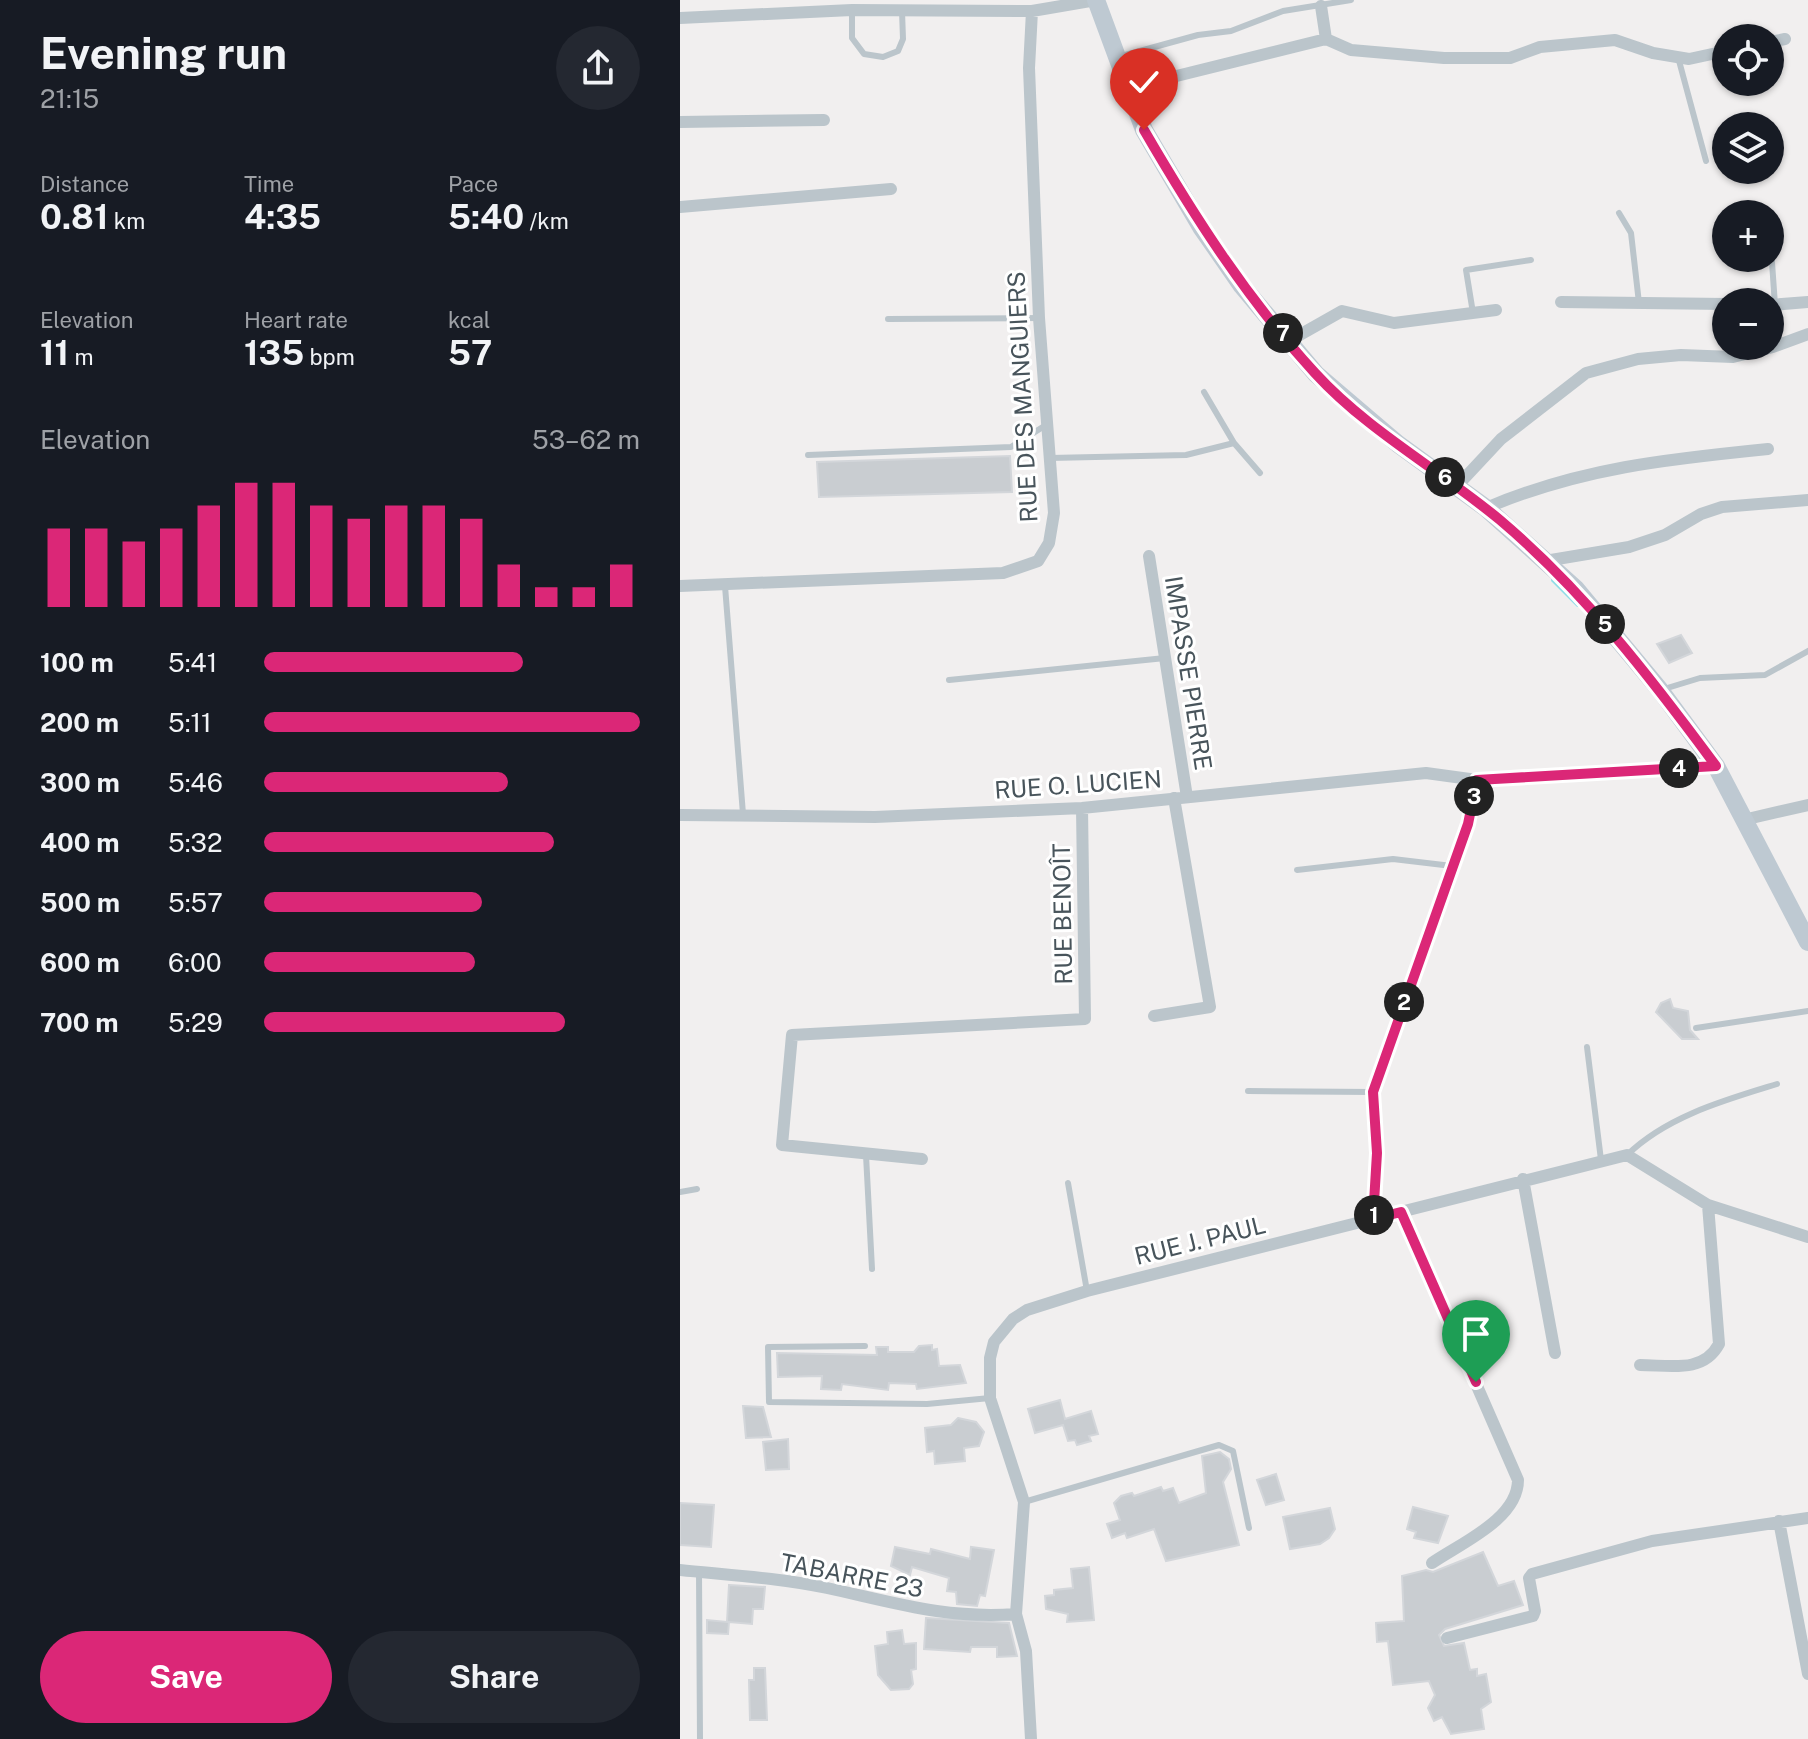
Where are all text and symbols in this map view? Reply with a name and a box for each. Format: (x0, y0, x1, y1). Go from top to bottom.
map controls (1712, 24, 1784, 360)
button: locate (1712, 24, 1784, 96)
button: share (556, 26, 640, 110)
text: Evening run (40, 27, 287, 79)
pin (1110, 48, 1178, 130)
icon: check (1122, 60, 1166, 104)
text: 21:15 (40, 83, 99, 114)
button: layers (1712, 112, 1784, 184)
text: Distance (40, 171, 129, 197)
text: Time (244, 171, 294, 197)
text: Pace (448, 171, 498, 197)
text: 0.81 (40, 197, 108, 237)
text: 4:35 (244, 197, 321, 237)
text: 5:40 (448, 197, 524, 237)
button: + (1712, 200, 1784, 272)
text: km (108, 208, 145, 234)
text: /km (524, 208, 569, 234)
street label: RUE DES MANGUIERS (1001, 271, 1043, 523)
button: − (1712, 288, 1784, 360)
text: Elevation (40, 307, 133, 333)
text: Heart rate (244, 307, 348, 333)
text: kcal (448, 307, 490, 333)
pin: 7 (1263, 313, 1303, 353)
text: 7 (1276, 320, 1290, 346)
text: 11 (40, 333, 69, 373)
text: 135 (244, 333, 304, 373)
text: 57 (448, 333, 492, 373)
text: m (69, 344, 94, 370)
text: bpm (304, 344, 355, 370)
text: Elevation (40, 424, 150, 455)
text: 53–62 m (532, 424, 640, 455)
pin: 6 (1425, 457, 1465, 497)
text: 6 (1438, 464, 1452, 490)
street label: IMPASSE PIERRE (1160, 574, 1218, 772)
pin: 5 (1585, 604, 1625, 644)
text: 5 (1598, 611, 1612, 637)
text: 100 m (40, 647, 114, 678)
text: 5:41 (168, 647, 217, 678)
text: 200 m (40, 707, 119, 738)
text: 5:11 (168, 707, 212, 738)
pin: 4 (1659, 748, 1699, 788)
text: 4 (1672, 755, 1686, 781)
street label: RUE O. LUCIEN (993, 764, 1163, 804)
text: 300 m (40, 767, 120, 798)
text: 5:46 (168, 767, 223, 798)
pin: 3 (1454, 776, 1494, 816)
text: 3 (1467, 783, 1481, 809)
text: 400 m (40, 827, 120, 858)
text: 5:32 (168, 827, 222, 858)
street label: RUE BENOÎT (1047, 843, 1077, 985)
text: 500 m (40, 887, 120, 918)
text: 5:57 (168, 887, 223, 918)
text: 600 m (40, 947, 120, 978)
text: 6:00 (168, 947, 222, 978)
pin: 2 (1384, 982, 1424, 1022)
text: 2 (1397, 989, 1411, 1015)
text: 700 m (40, 1007, 119, 1038)
text: 5:29 (168, 1007, 223, 1038)
pin: 1 (1354, 1195, 1394, 1235)
text: 1 (1369, 1202, 1379, 1228)
street label: RUE J. PAUL (1132, 1210, 1268, 1270)
pin (1442, 1300, 1510, 1382)
icon: arrive (1454, 1312, 1498, 1356)
street label: TABARRE 23 (778, 1547, 926, 1603)
button: Save (40, 1631, 332, 1723)
button: Share (348, 1631, 640, 1723)

